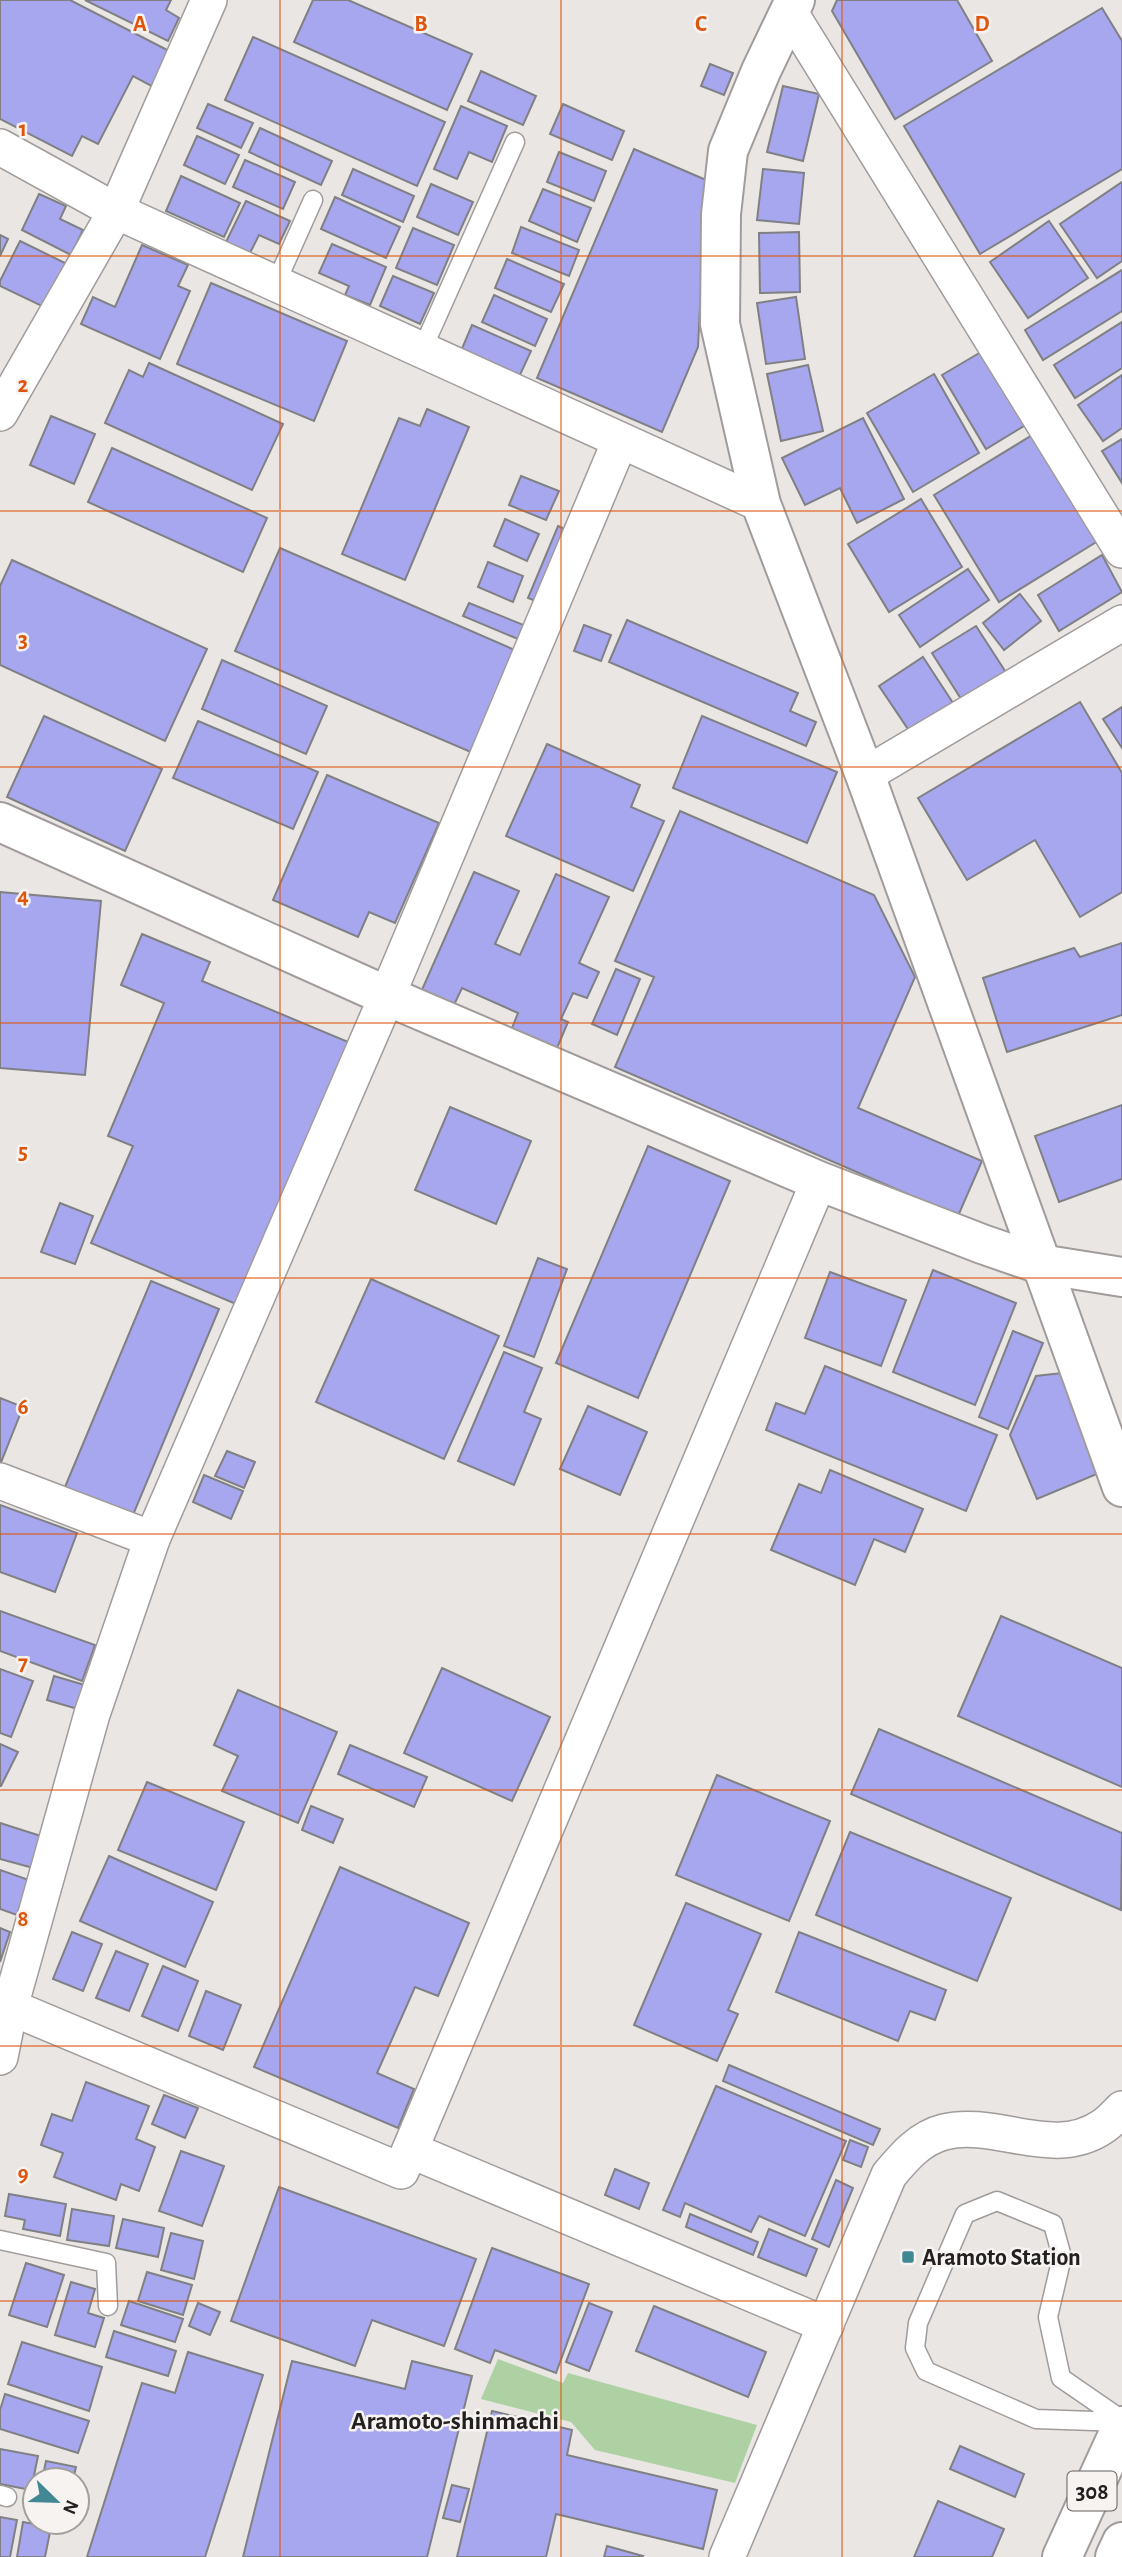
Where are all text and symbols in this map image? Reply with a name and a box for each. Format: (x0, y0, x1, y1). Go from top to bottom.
text: A (133, 13, 147, 36)
text: B (414, 13, 428, 36)
text: C (695, 13, 707, 36)
text: D (974, 13, 990, 36)
text: 1 (19, 118, 27, 141)
text: 2 (18, 374, 29, 397)
text: 3 (18, 629, 28, 652)
text: 4 (17, 885, 29, 908)
text: 5 (18, 1141, 28, 1164)
text: 6 (17, 1396, 29, 1419)
text: 7 (18, 1652, 28, 1675)
text: 8 (17, 1908, 29, 1931)
text: 9 (17, 2163, 29, 2186)
place label: Aramoto Station (922, 2246, 1081, 2270)
marker: Aramoto Station (900, 2249, 916, 2265)
district label: Aramoto-shinmachi (351, 2408, 559, 2434)
north arrow (21, 2466, 91, 2536)
road number: 308 (1068, 2472, 1116, 2510)
text: N (59, 2497, 82, 2517)

